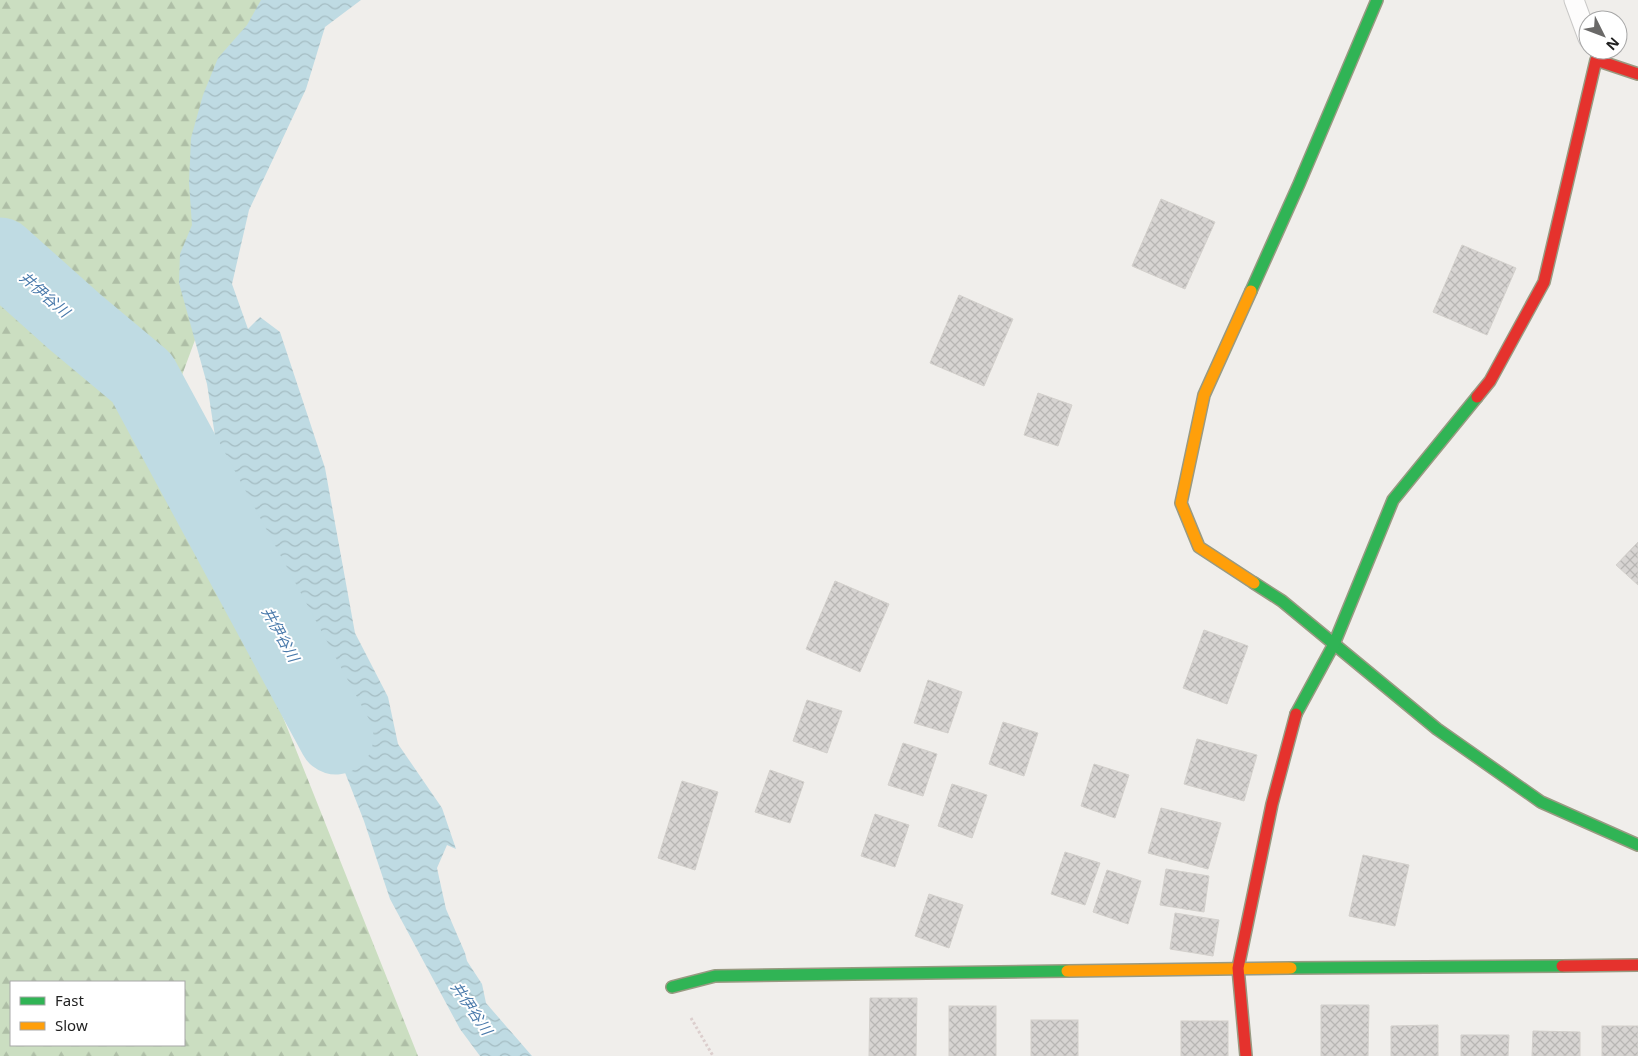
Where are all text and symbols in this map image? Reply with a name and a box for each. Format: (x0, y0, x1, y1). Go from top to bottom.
north arrow (1578, 10, 1628, 60)
text: N (1602, 33, 1624, 55)
water label: 井伊谷川 (16, 267, 76, 323)
water label: 井伊谷川 (258, 603, 305, 667)
water label: 井伊谷川 (447, 978, 498, 1040)
legend (10, 981, 185, 1046)
text: Fast (55, 990, 84, 1010)
text: Slow (55, 1015, 88, 1035)

